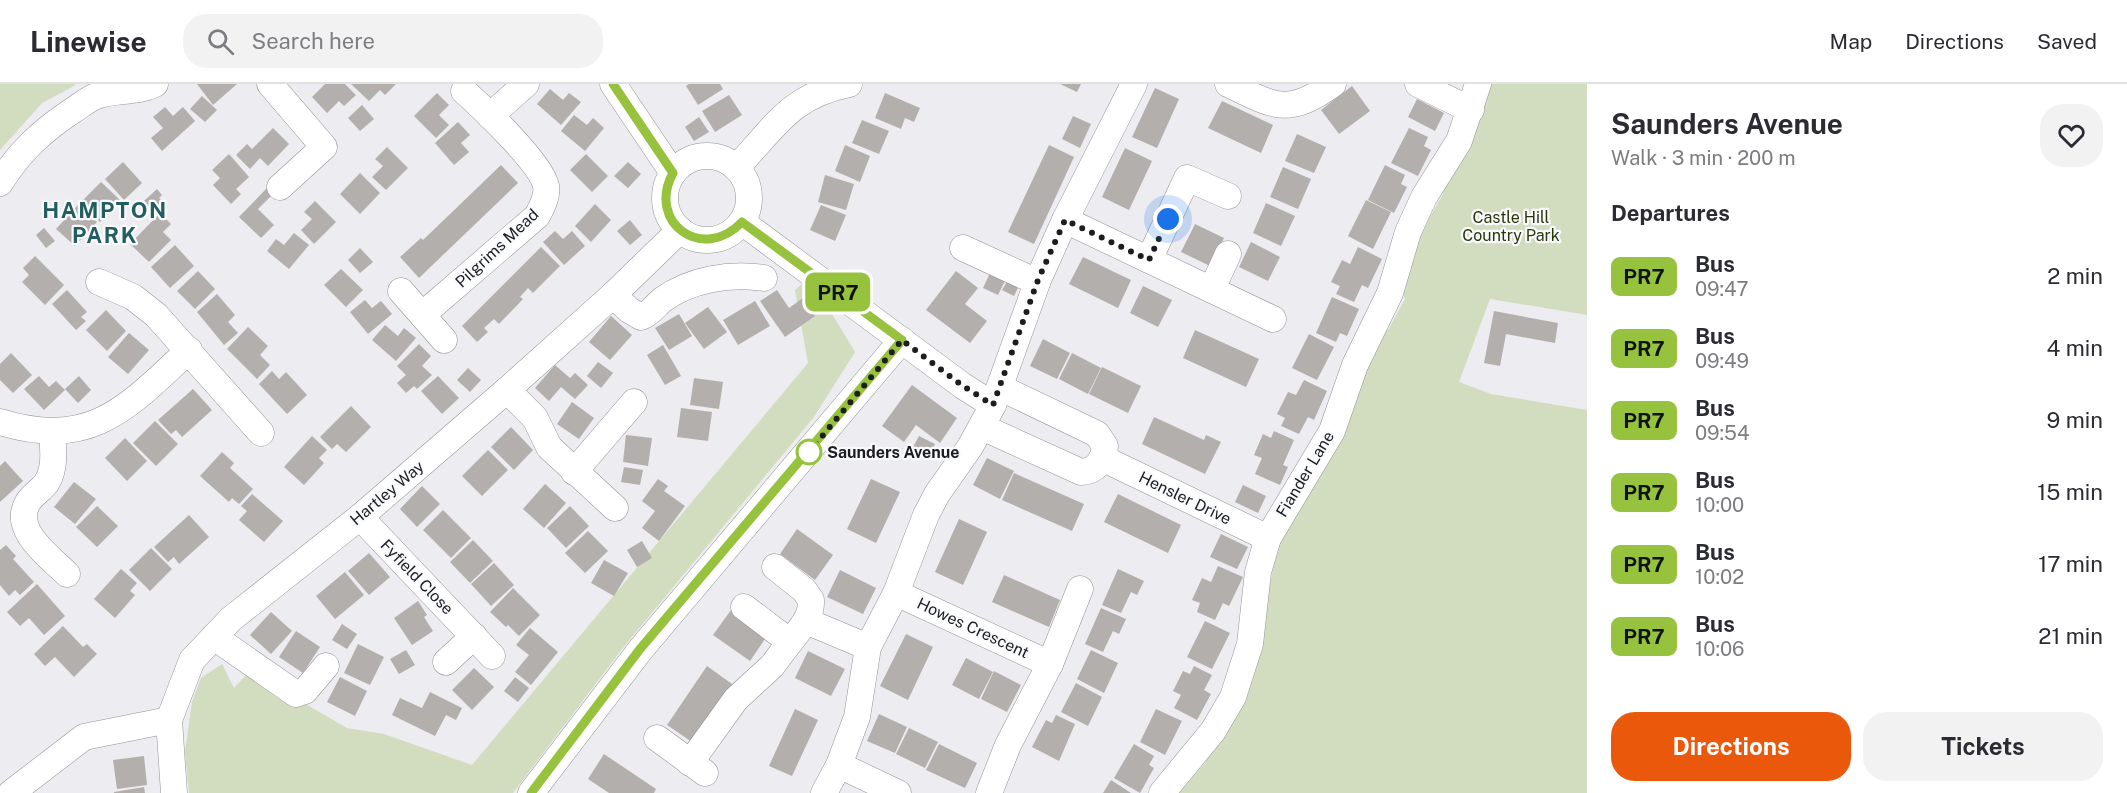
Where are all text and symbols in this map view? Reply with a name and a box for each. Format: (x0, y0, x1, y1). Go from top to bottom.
search box (183, 14, 603, 68)
text: Linewise (30, 25, 147, 58)
icon: search (204, 25, 237, 58)
text: Search here (252, 28, 375, 54)
text: Map (1830, 29, 1872, 54)
text: Directions (1905, 29, 2004, 54)
text: Saved (2037, 29, 2097, 54)
button: heart (2040, 104, 2103, 167)
text: Saunders Avenue (1611, 107, 1843, 140)
text: Walk · 3 min · 200 m (1611, 146, 1796, 170)
district label: HAMPTON PARK (42, 197, 168, 248)
text: Departures (1611, 200, 1730, 226)
your location (1153, 204, 1183, 234)
street label: Pilgrims Mead (452, 205, 542, 291)
park label: Castle Hill Country Park (1462, 208, 1560, 245)
text: Bus (1695, 251, 1735, 277)
text: 2 min (2047, 263, 2103, 289)
text: PR7 (1623, 264, 1665, 289)
line badge: PR7 (804, 272, 872, 312)
text: 09:47 (1695, 277, 1749, 301)
text: PR7 (817, 280, 859, 305)
text: Bus (1695, 323, 1735, 349)
text: 4 min (2047, 335, 2103, 361)
text: PR7 (1623, 336, 1665, 361)
text: 09:49 (1695, 349, 1749, 373)
text: Bus (1695, 395, 1735, 421)
text: 9 min (2047, 407, 2103, 433)
text: PR7 (1623, 408, 1665, 433)
text: 09:54 (1695, 421, 1750, 445)
street label: Fiander Lane (1272, 428, 1338, 520)
marker: Saunders Avenue (796, 439, 822, 465)
place label: Saunders Avenue (827, 443, 960, 462)
street label: Hartley Way (346, 456, 428, 529)
street label: Hensler Drive (1136, 467, 1234, 529)
text: Bus (1695, 467, 1735, 493)
text: 15 min (2037, 479, 2103, 505)
text: PR7 (1623, 480, 1665, 505)
text: 10:00 (1695, 493, 1744, 517)
street label: Fyfield Close (377, 536, 457, 618)
text: Bus (1695, 539, 1735, 565)
text: 17 min (2038, 551, 2103, 577)
text: PR7 (1623, 552, 1665, 577)
text: 10:02 (1695, 565, 1744, 589)
street label: Howes Crescent (914, 594, 1032, 662)
text: Bus (1695, 611, 1735, 637)
text: 21 min (2038, 623, 2103, 649)
text: PR7 (1623, 624, 1665, 649)
text: 10:06 (1695, 637, 1744, 661)
button: Directions (1611, 712, 1851, 781)
button: Tickets (1863, 712, 2103, 781)

